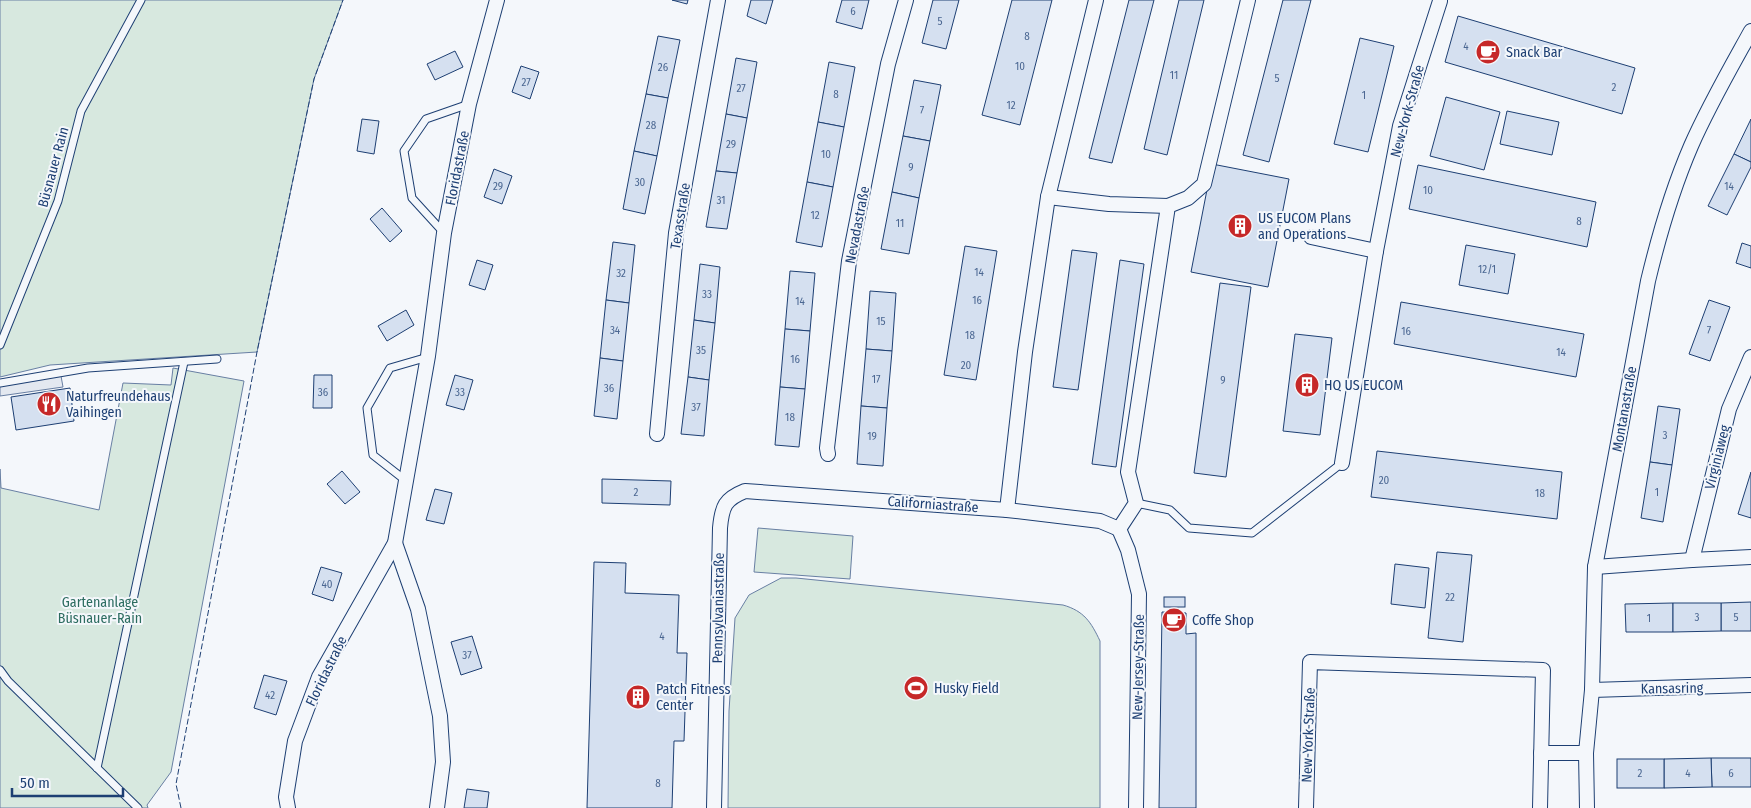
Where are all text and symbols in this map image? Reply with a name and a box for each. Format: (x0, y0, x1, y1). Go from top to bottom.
house number: 6 (850, 5, 856, 18)
house number: 5 (937, 15, 943, 28)
house number: 8 (1024, 30, 1030, 43)
cafe icon: Snack Bar (1475, 39, 1501, 65)
house number: 4 (1463, 40, 1469, 53)
place label: Snack Bar (1506, 44, 1563, 61)
house number: 10 (1015, 60, 1025, 73)
house number: 26 (658, 61, 669, 74)
street label: New-York-Straße (1387, 63, 1428, 159)
house number: 11 (1170, 69, 1178, 82)
house number: 5 (1274, 72, 1280, 85)
house number: 27 (521, 76, 531, 89)
house number: 2 (1612, 81, 1617, 94)
house number: 27 (736, 82, 746, 95)
house number: 8 (833, 88, 839, 101)
house number: 1 (1362, 89, 1366, 102)
house number: 12 (1006, 99, 1016, 112)
house number: 7 (920, 104, 925, 117)
house number: 28 (646, 119, 657, 132)
street label: Büsnauer Rain (35, 125, 72, 209)
street label: Floridastraße (442, 129, 473, 207)
house number: 29 (726, 138, 736, 151)
house number: 10 (821, 148, 831, 161)
house number: 9 (908, 161, 914, 174)
house number: 30 (635, 176, 646, 189)
house number: 29 (493, 180, 503, 193)
house number: 14 (1724, 180, 1734, 193)
street label: Texasstraße (667, 181, 694, 251)
house number: 10 (1423, 184, 1433, 197)
street label: Nevadastraße (842, 185, 873, 265)
house number: 31 (717, 194, 726, 207)
house number: 12 (810, 209, 820, 222)
place label: US EUCOM Plans and Operations (1258, 210, 1351, 243)
building icon: US EUCOM Plans and Operations (1227, 213, 1253, 239)
house number: 8 (1576, 215, 1582, 228)
house number: 11 (896, 217, 904, 230)
house number: 12/1 (1478, 263, 1496, 276)
house number: 14 (974, 266, 984, 279)
house number: 32 (616, 267, 626, 280)
house number: 33 (702, 288, 712, 301)
house number: 16 (972, 294, 982, 307)
house number: 14 (795, 295, 805, 308)
house number: 15 (876, 315, 886, 328)
house number: 34 (610, 324, 621, 337)
house number: 7 (1707, 324, 1712, 337)
house number: 16 (1401, 325, 1411, 338)
house number: 18 (965, 329, 975, 342)
house number: 35 (696, 344, 706, 357)
house number: 14 (1556, 346, 1566, 359)
house number: 16 (790, 353, 800, 366)
house number: 20 (961, 359, 972, 372)
street label: Montanastraße (1609, 365, 1640, 453)
building icon: HQ US EUCOM (1294, 372, 1320, 398)
house number: 17 (872, 373, 881, 386)
house number: 9 (1220, 374, 1226, 387)
place label: HQ US EUCOM (1324, 377, 1403, 394)
house number: 36 (604, 382, 615, 395)
house number: 36 (318, 386, 329, 399)
house number: 33 (455, 386, 465, 399)
place label: Naturfreundehaus Vaihingen (66, 388, 171, 421)
restaurant icon: Naturfreundehaus Vaihingen (36, 391, 62, 417)
house number: 37 (691, 401, 701, 414)
house number: 18 (785, 411, 795, 424)
street label: Virginiaweg (1701, 423, 1734, 491)
house number: 3 (1663, 429, 1668, 442)
house number: 19 (867, 430, 877, 443)
house number: 20 (1379, 474, 1390, 487)
house number: 2 (634, 486, 639, 499)
house number: 1 (1655, 486, 1659, 499)
house number: 18 (1535, 487, 1545, 500)
street label: Californiastraße (887, 493, 979, 516)
street label: Pennsylvaniastraße (709, 552, 728, 664)
house number: 40 (321, 578, 333, 591)
house number: 22 (1445, 591, 1455, 604)
park label: Gartenanlage Büsnauer-Rain (58, 594, 142, 627)
cafe icon: Coffe Shop (1161, 607, 1187, 633)
house number: 3 (1695, 611, 1700, 624)
house number: 5 (1733, 611, 1739, 624)
place label: Coffe Shop (1192, 612, 1254, 629)
house number: 1 (1647, 612, 1651, 625)
street label: New-Jersey-Straße (1129, 614, 1148, 720)
house number: 4 (659, 630, 665, 643)
street label: Floridastraße (302, 633, 351, 709)
house number: 37 (462, 649, 472, 662)
sports icon: Husky Field (903, 675, 929, 701)
street label: Kansasring (1641, 679, 1704, 698)
place label: Husky Field (934, 680, 999, 697)
place label: Patch Fitness Center (656, 681, 730, 714)
building icon: Patch Fitness Center (625, 684, 651, 710)
street label: New-York-Straße (1298, 687, 1319, 783)
house number: 42 (265, 689, 275, 702)
scale bar (12, 766, 124, 798)
house number: 2 (1638, 767, 1643, 780)
house number: 4 (1685, 767, 1691, 780)
house number: 6 (1728, 767, 1734, 780)
text: 50 m (20, 774, 50, 792)
house number: 8 (655, 777, 661, 790)

